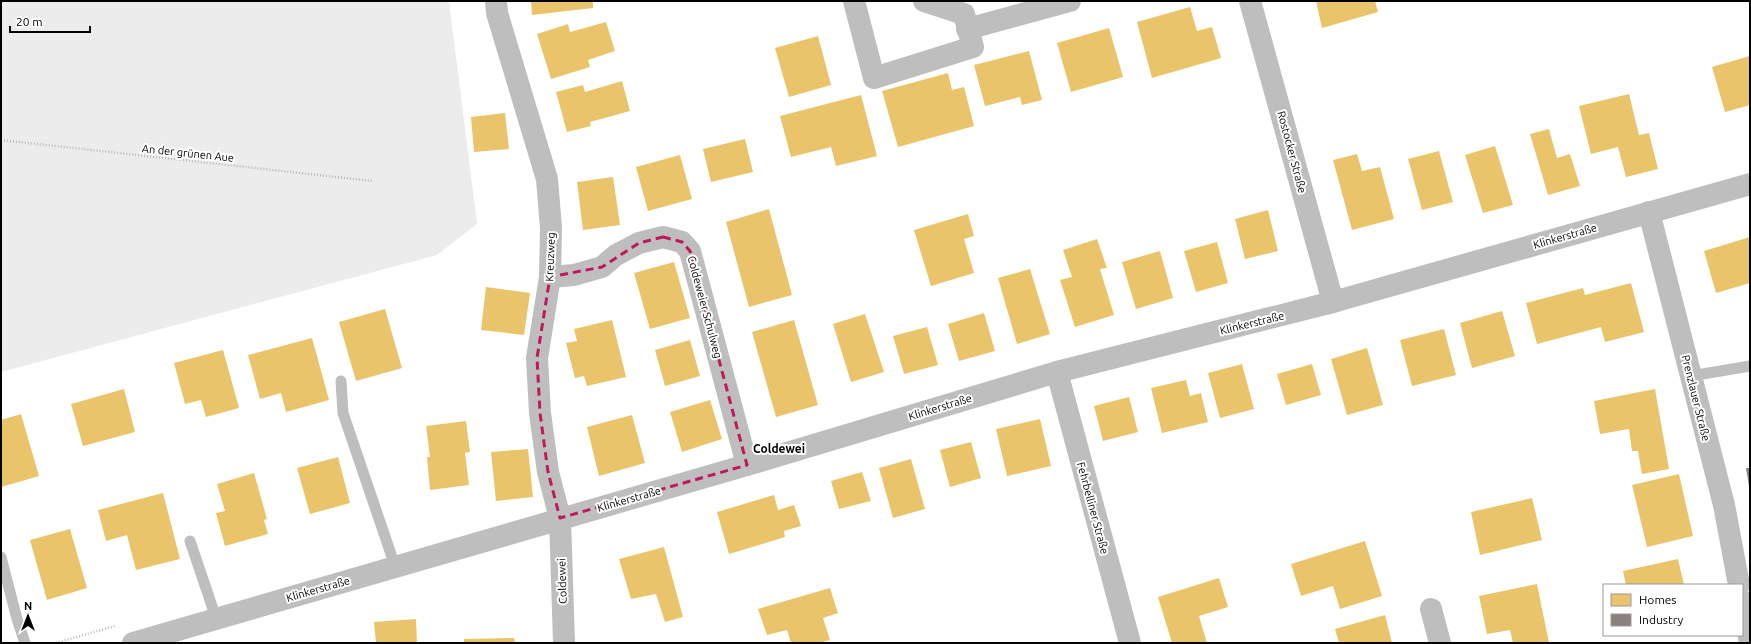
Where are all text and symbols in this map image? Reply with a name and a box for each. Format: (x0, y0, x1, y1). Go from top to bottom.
scale bar (10, 8, 90, 34)
text: 20 m (16, 15, 43, 28)
street label: Rostocker Straße (1275, 110, 1309, 194)
street label: An der grünen Aue (141, 142, 235, 164)
street label: Klinkerstraße (1532, 221, 1598, 251)
street label: Kreuzweg (543, 232, 557, 282)
street label: Coldeweier Schulweg (686, 254, 724, 360)
street label: Klinkerstraße (1219, 309, 1285, 337)
street label: Prenzlauer Straße (1679, 354, 1713, 442)
street label: Klinkerstraße (907, 392, 973, 422)
district label: Coldewei (753, 442, 805, 455)
street label: Fehrbelliner Straße (1075, 461, 1111, 555)
street label: Klinkerstraße (596, 484, 662, 514)
street label: Coldewei (555, 558, 569, 604)
street label: Klinkerstraße (285, 574, 351, 604)
legend (1603, 584, 1743, 636)
text: Homes (1639, 593, 1677, 606)
north arrow (8, 596, 48, 636)
text: N (24, 600, 32, 612)
text: Industry (1639, 613, 1684, 626)

